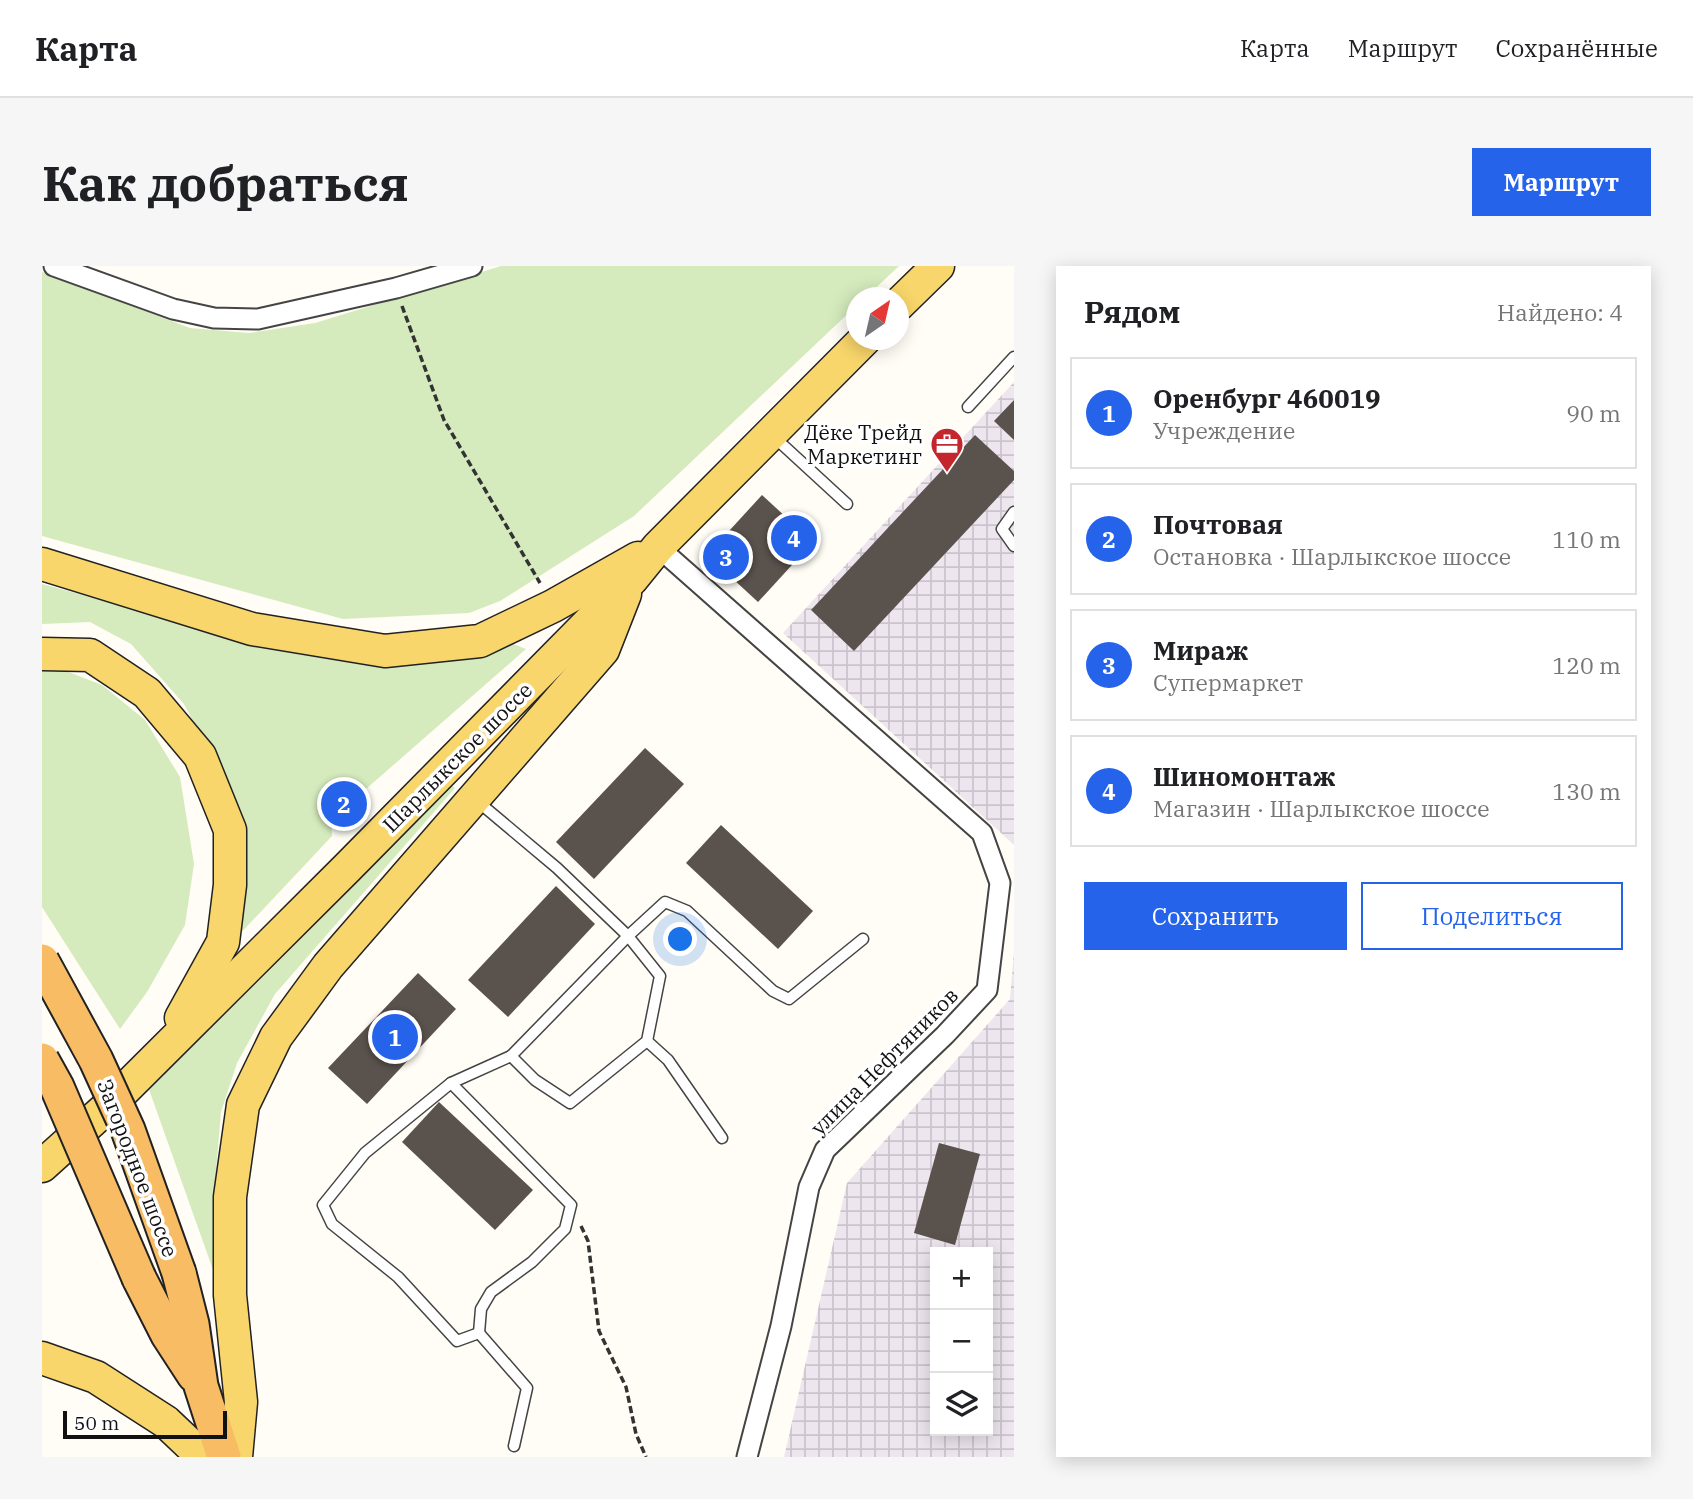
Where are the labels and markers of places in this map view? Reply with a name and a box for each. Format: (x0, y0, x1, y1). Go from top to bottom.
place label: Дёке Трейд Маркетинг (804, 418, 922, 470)
office icon: Дёке Трейд Маркетинг (928, 425, 966, 474)
pin: 4 (771, 512, 817, 564)
pin: 3 (703, 531, 749, 583)
pin: 2 (321, 778, 367, 830)
pin: 1 (372, 1011, 418, 1063)

